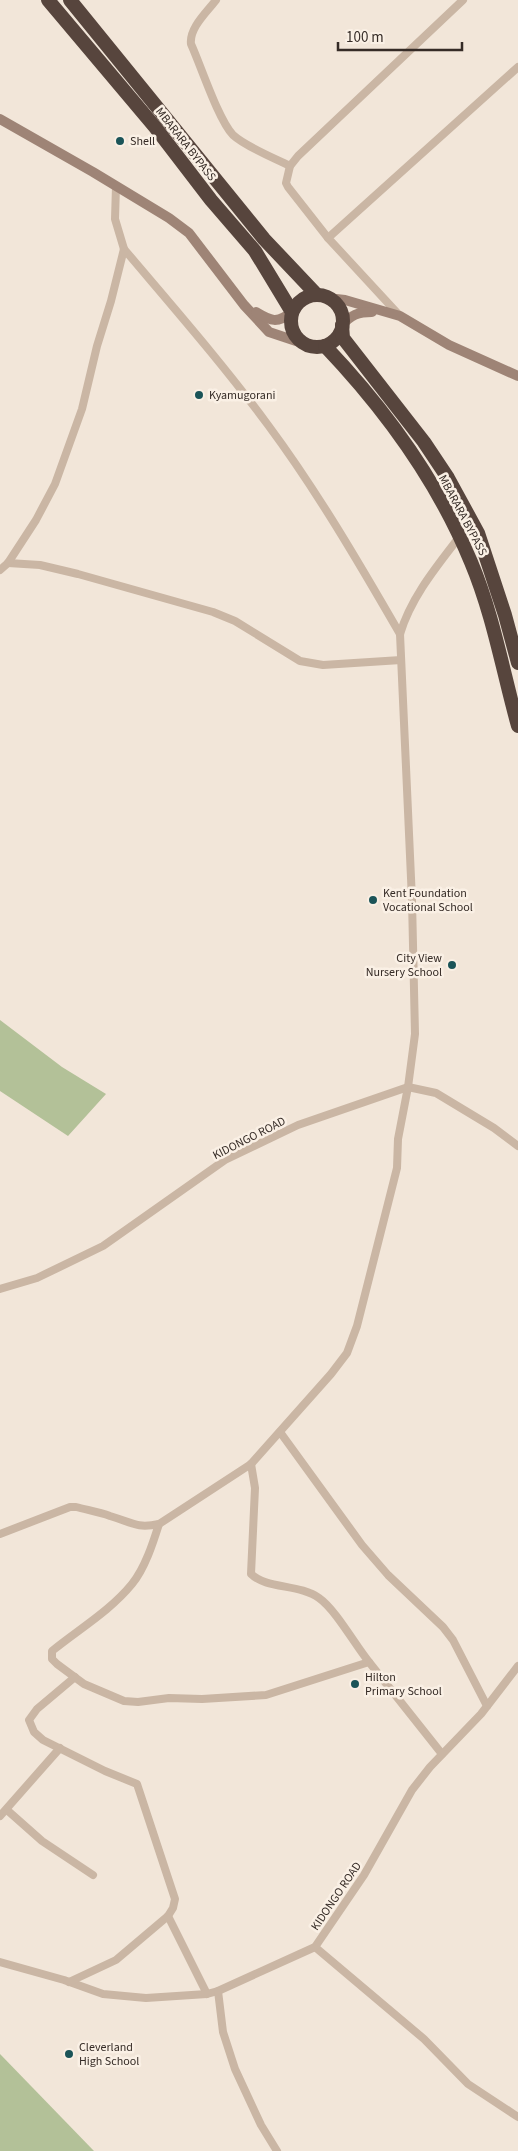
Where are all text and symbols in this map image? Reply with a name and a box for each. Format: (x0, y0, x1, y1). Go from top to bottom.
scale bar (338, 20, 462, 52)
text: 100 m (346, 27, 384, 48)
street label: MBARARA BYPASS (151, 104, 220, 185)
place label: Shell (130, 133, 155, 150)
marker: Shell (114, 135, 126, 147)
place label: Kyamugorani (209, 387, 275, 404)
marker: Kyamugorani (193, 389, 205, 401)
street label: MBARARA BYPASS (434, 472, 491, 559)
place label: Kent Foundation Vocational School (383, 885, 473, 916)
marker: Kent Foundation Vocational School (367, 894, 379, 906)
place label: City View Nursery School (366, 950, 442, 981)
marker: City View Nursery School (446, 959, 458, 971)
street label: KIDONGO ROAD (210, 1113, 289, 1164)
place label: Hilton Primary School (365, 1669, 442, 1700)
marker: Hilton Primary School (349, 1678, 361, 1690)
street label: KIDONGO ROAD (307, 1859, 366, 1934)
place label: Cleverland High School (79, 2039, 139, 2070)
marker: Cleverland High School (63, 2048, 75, 2060)

